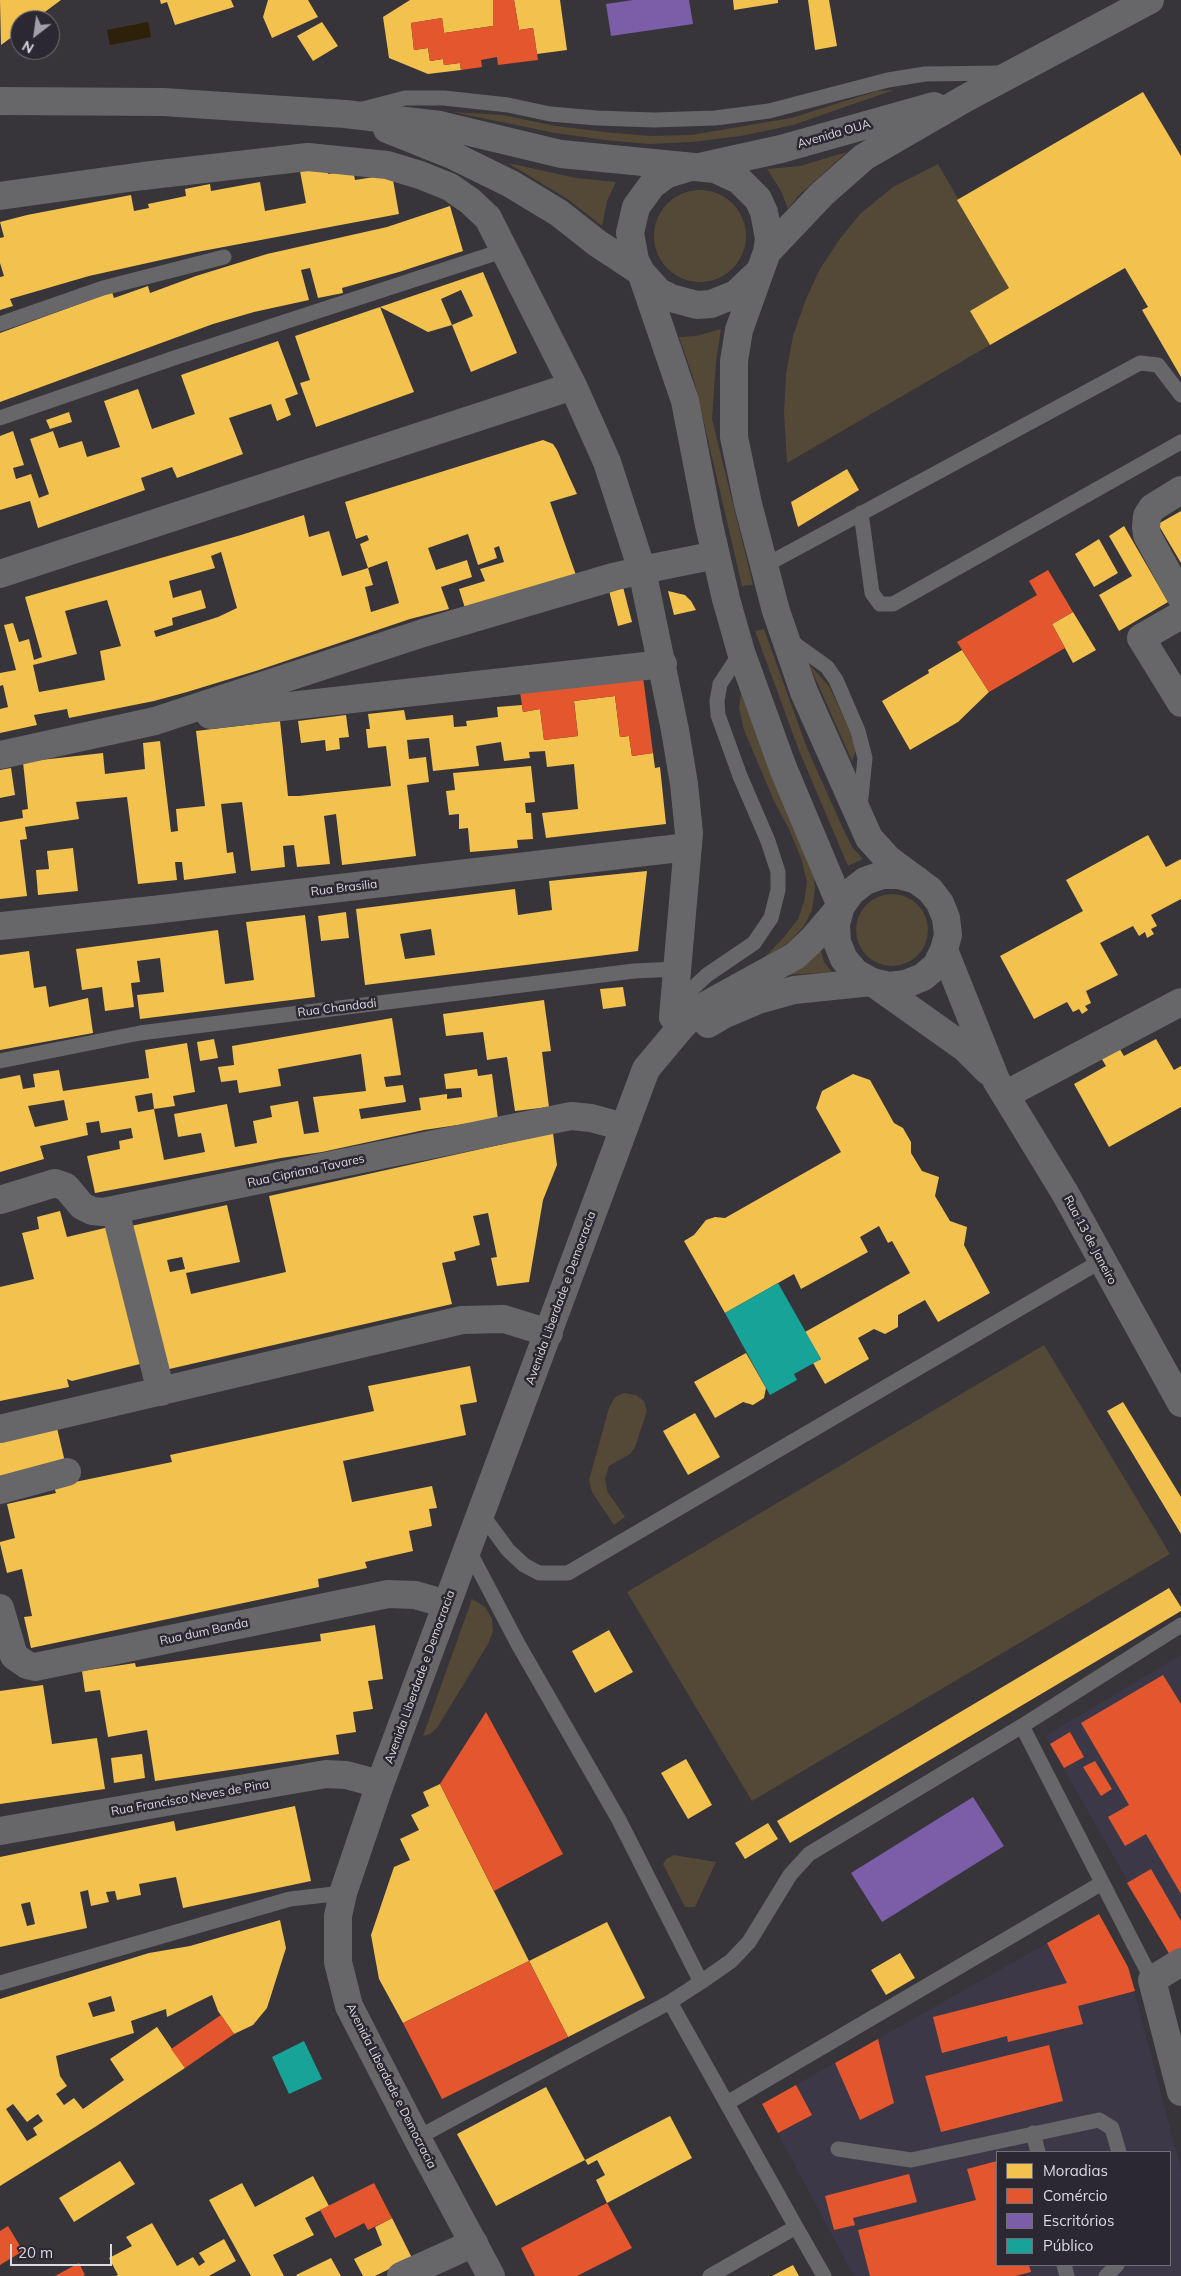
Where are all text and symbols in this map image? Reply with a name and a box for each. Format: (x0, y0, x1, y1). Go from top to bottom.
north arrow (10, 10, 60, 60)
text: N (19, 37, 37, 58)
street label: Avenida OUA (796, 117, 872, 151)
street label: Rua Brasilia (310, 877, 378, 899)
street label: Rua Chandadi (297, 996, 377, 1020)
street label: Rua Cipriana Tavares (246, 1152, 366, 1190)
street label: Rua 13 de Janeiro (1060, 1193, 1120, 1287)
street label: Avenida Liberdade e Democracia (523, 1209, 599, 1387)
street label: Avenida Liberdade e Democracia (382, 1588, 458, 1766)
street label: Rua dum Banda (158, 1616, 250, 1648)
street label: Rua Francisco Neves de Pina (110, 1777, 270, 1819)
street label: Avenida Liberdade e Democracia (343, 2001, 439, 2171)
legend (996, 2151, 1171, 2266)
text: Moradias (1043, 2161, 1108, 2180)
text: Comércio (1043, 2186, 1108, 2205)
text: Escritórios (1043, 2211, 1114, 2230)
scale bar (12, 2234, 115, 2266)
text: Público (1043, 2236, 1093, 2255)
text: 20 m (18, 2243, 53, 2262)

